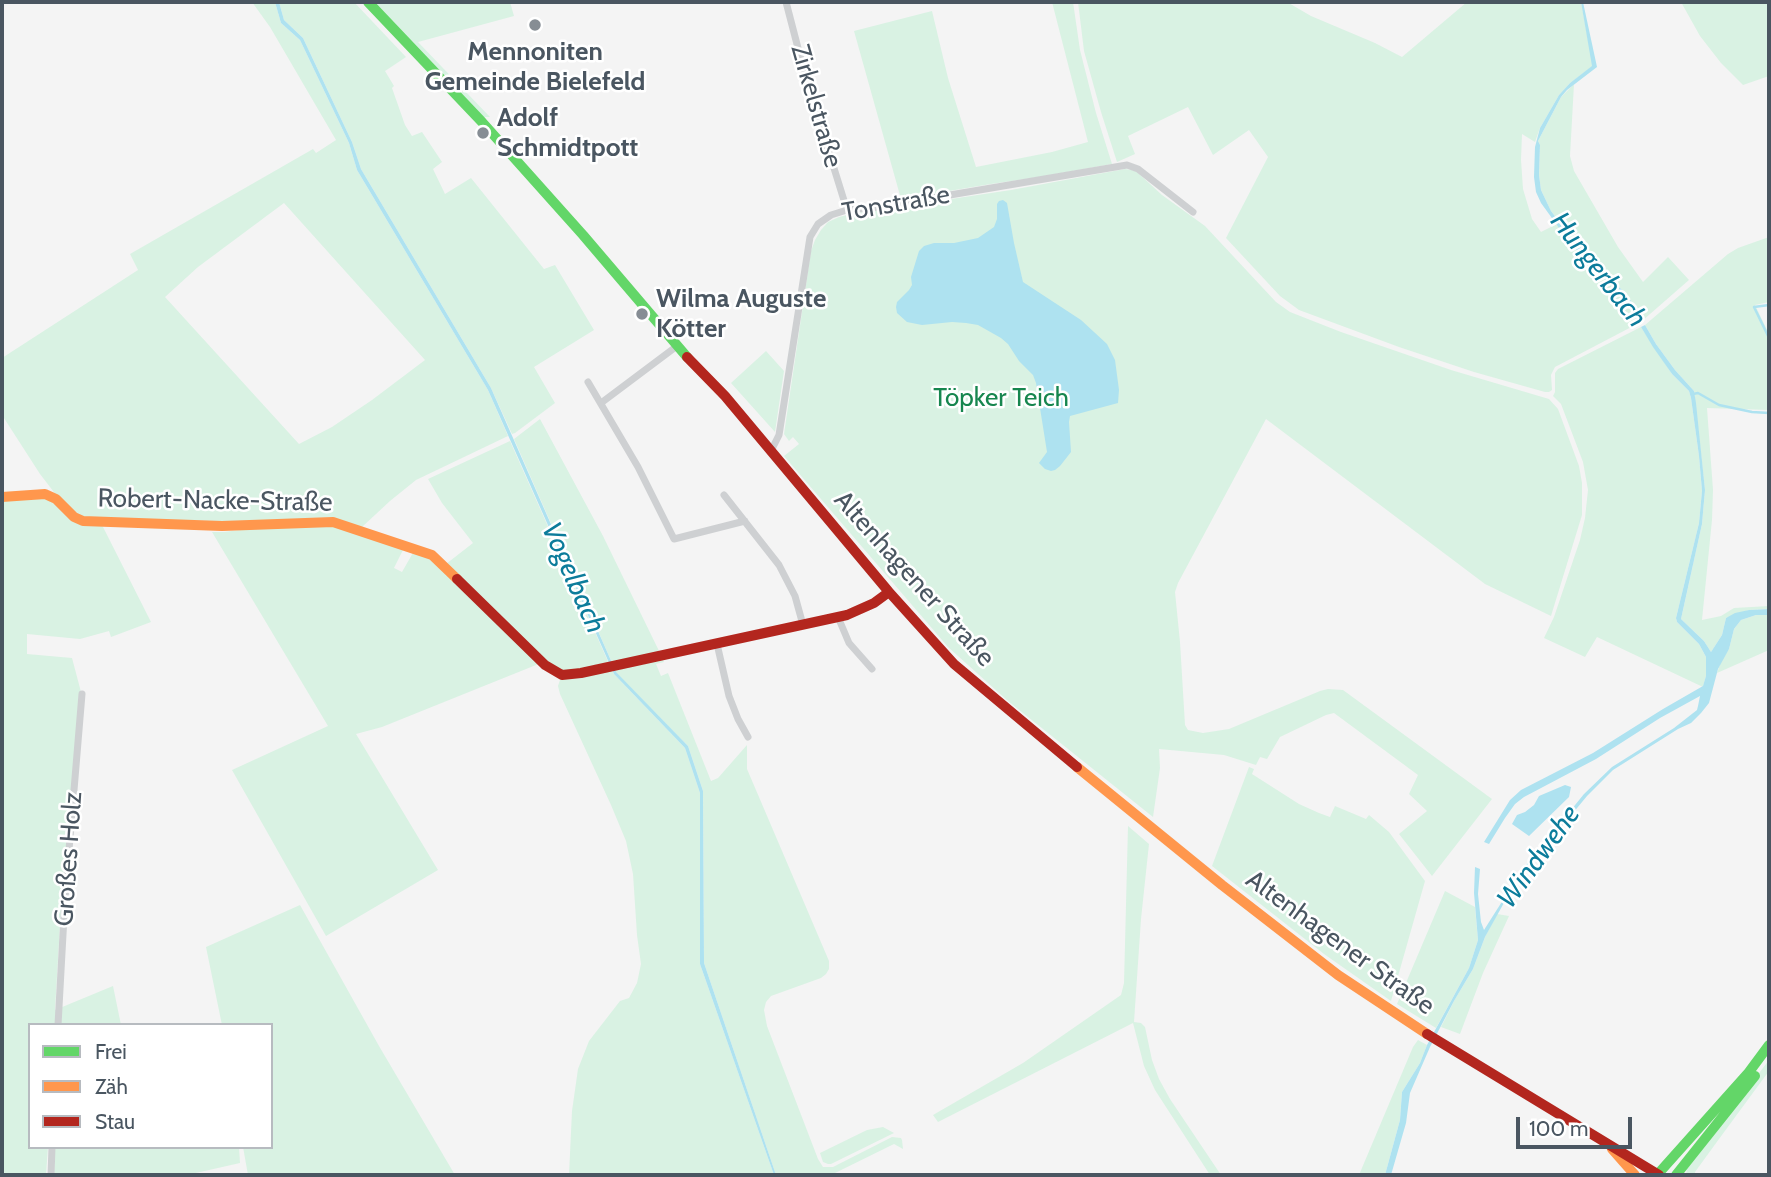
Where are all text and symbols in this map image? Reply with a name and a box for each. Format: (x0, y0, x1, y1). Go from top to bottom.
marker: Mennoniten Gemeinde Bielefeld (527, 17, 543, 33)
place label: Mennoniten Gemeinde Bielefeld (425, 36, 645, 98)
street label: Zirkelstraße (784, 41, 848, 171)
place label: Adolf Schmidtpott (497, 102, 638, 164)
marker: Adolf Schmidtpott (475, 125, 491, 141)
street label: Tonstraße (840, 179, 952, 229)
water label: Hungerbach (1543, 206, 1653, 334)
place label: Wilma Auguste Kötter (656, 283, 826, 344)
marker: Wilma Auguste Kötter (634, 306, 650, 322)
park label: Töpker Teich (933, 382, 1069, 414)
street label: Robert-Nacke-Straße (97, 483, 333, 519)
street label: Altenhagener Straße (827, 485, 1001, 673)
water label: Vogelbach (534, 518, 612, 638)
street label: Großes Holz (49, 791, 89, 927)
water label: Windwehe (1490, 799, 1588, 915)
street label: Altenhagener Straße (1240, 864, 1440, 1022)
legend (28, 1023, 273, 1149)
text: Frei (95, 1039, 127, 1064)
text: Zäh (95, 1074, 128, 1099)
scale bar (1519, 1104, 1634, 1148)
text: Stau (95, 1109, 135, 1134)
text: 100 m (1529, 1116, 1588, 1141)

